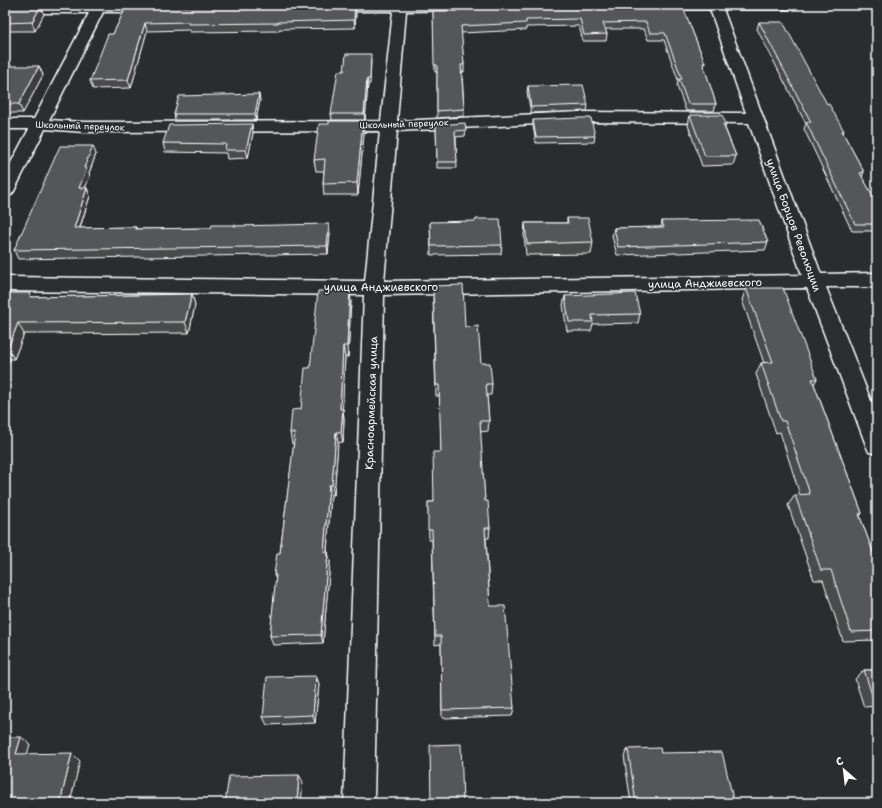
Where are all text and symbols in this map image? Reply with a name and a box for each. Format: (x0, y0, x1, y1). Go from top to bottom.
street label: Школьный переулок (359, 116, 449, 132)
street label: Школьный переулок (35, 118, 125, 134)
street label: улица Борцов Революции (762, 156, 825, 294)
street label: улица Анджиевского (648, 275, 763, 292)
street label: улица Анджиевского (324, 280, 438, 295)
street label: Красноармейская улица (362, 336, 381, 470)
north arrow (824, 750, 864, 790)
text: С (833, 753, 846, 770)

